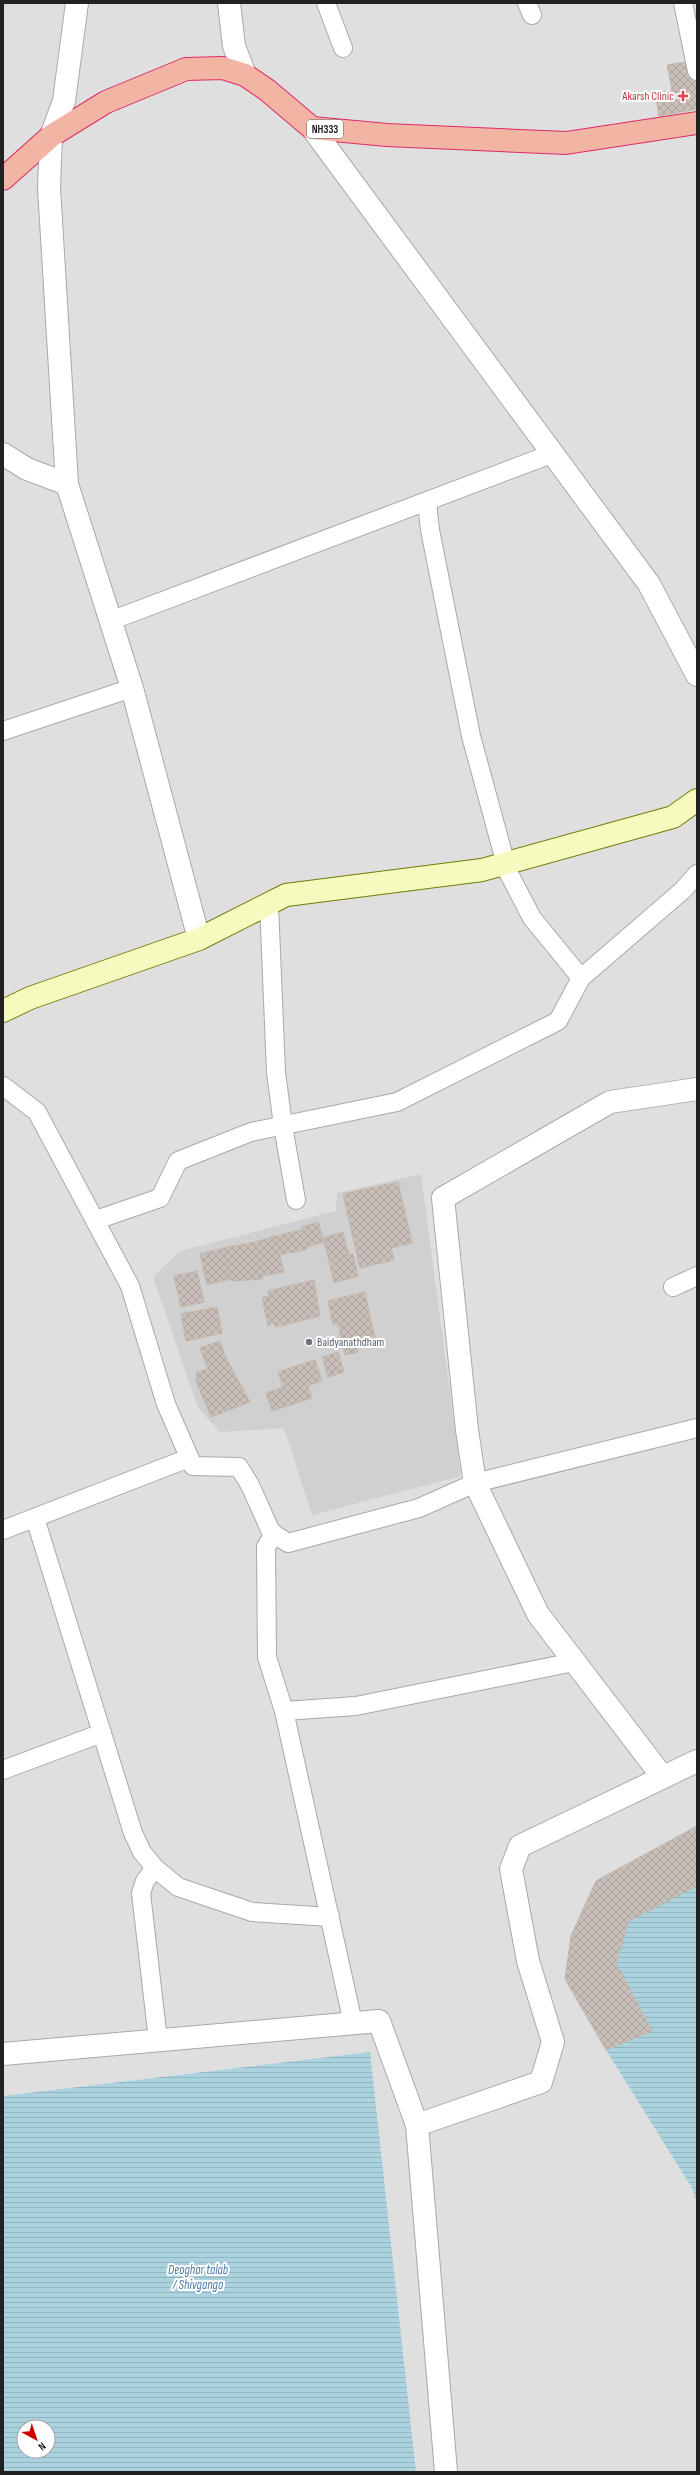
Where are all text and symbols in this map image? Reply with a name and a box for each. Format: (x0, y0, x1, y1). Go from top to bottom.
place label: Akarsh Clinic (621, 89, 674, 104)
marker: Akarsh Clinic (677, 90, 689, 102)
road number: NH333 (307, 120, 343, 138)
place label: Baidyanathdham (317, 1335, 385, 1350)
marker: Baidyanathdham (304, 1337, 314, 1347)
water label: Deoghar talab / Shivganga (168, 2262, 229, 2293)
north arrow (16, 2419, 56, 2459)
text: N (36, 2439, 49, 2453)

